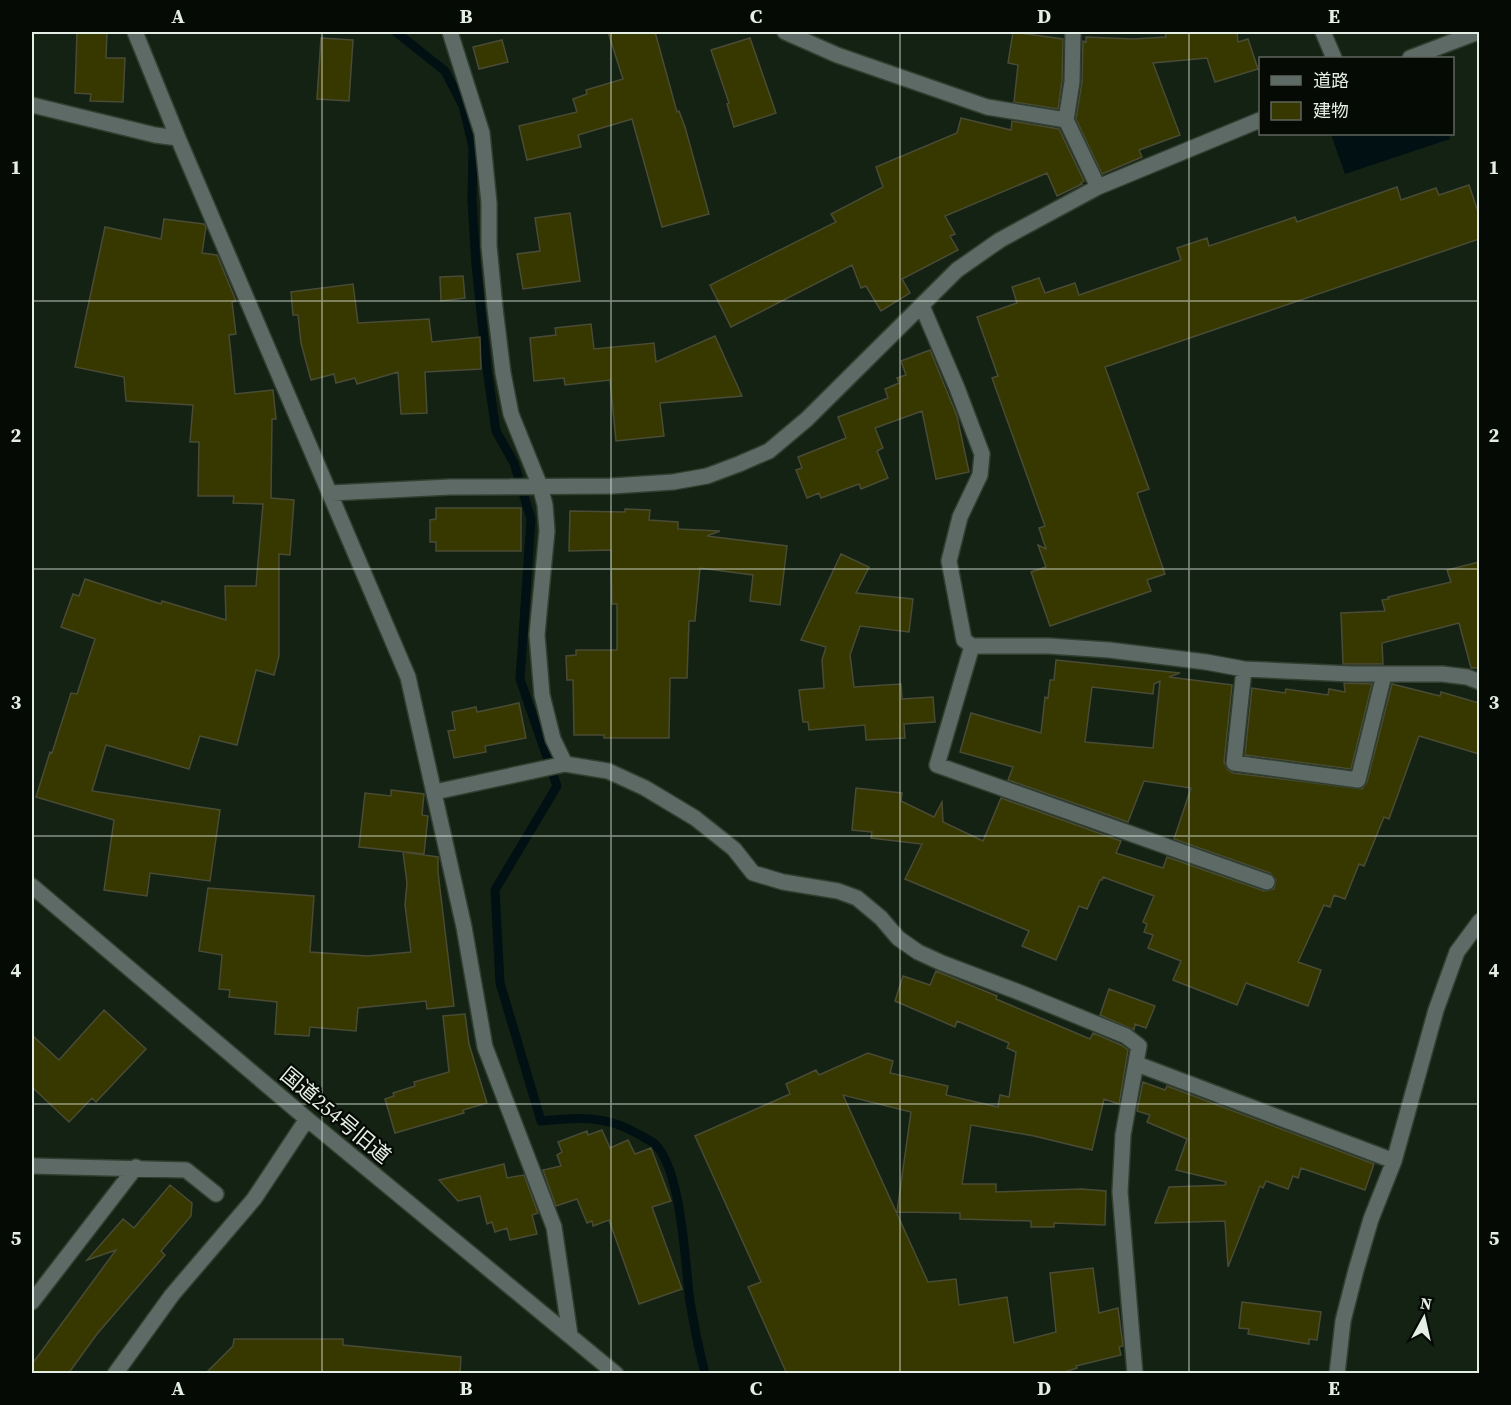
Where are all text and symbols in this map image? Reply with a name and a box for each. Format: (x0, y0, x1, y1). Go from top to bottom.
text: A (171, 2, 185, 30)
text: B (459, 2, 473, 30)
text: C (750, 2, 762, 30)
text: D (1037, 2, 1051, 30)
text: E (1328, 2, 1340, 30)
legend (1259, 57, 1454, 135)
text: 道路 (1313, 68, 1349, 93)
text: 建物 (1313, 98, 1349, 123)
text: 1 (11, 153, 21, 181)
text: 1 (1489, 153, 1499, 181)
text: 2 (11, 421, 22, 449)
text: 2 (1489, 421, 1500, 449)
text: 3 (11, 688, 22, 716)
text: 3 (1489, 688, 1500, 716)
text: 4 (11, 956, 22, 984)
text: 4 (1489, 956, 1500, 984)
street label: 国道254号旧道 (274, 1060, 398, 1170)
text: 5 (11, 1224, 22, 1252)
text: 5 (1489, 1224, 1500, 1252)
north arrow (1394, 1288, 1454, 1348)
text: N (1419, 1291, 1434, 1315)
text: A (171, 1374, 185, 1402)
text: B (459, 1374, 473, 1402)
text: C (750, 1374, 762, 1402)
text: D (1037, 1374, 1051, 1402)
text: E (1328, 1374, 1340, 1402)

